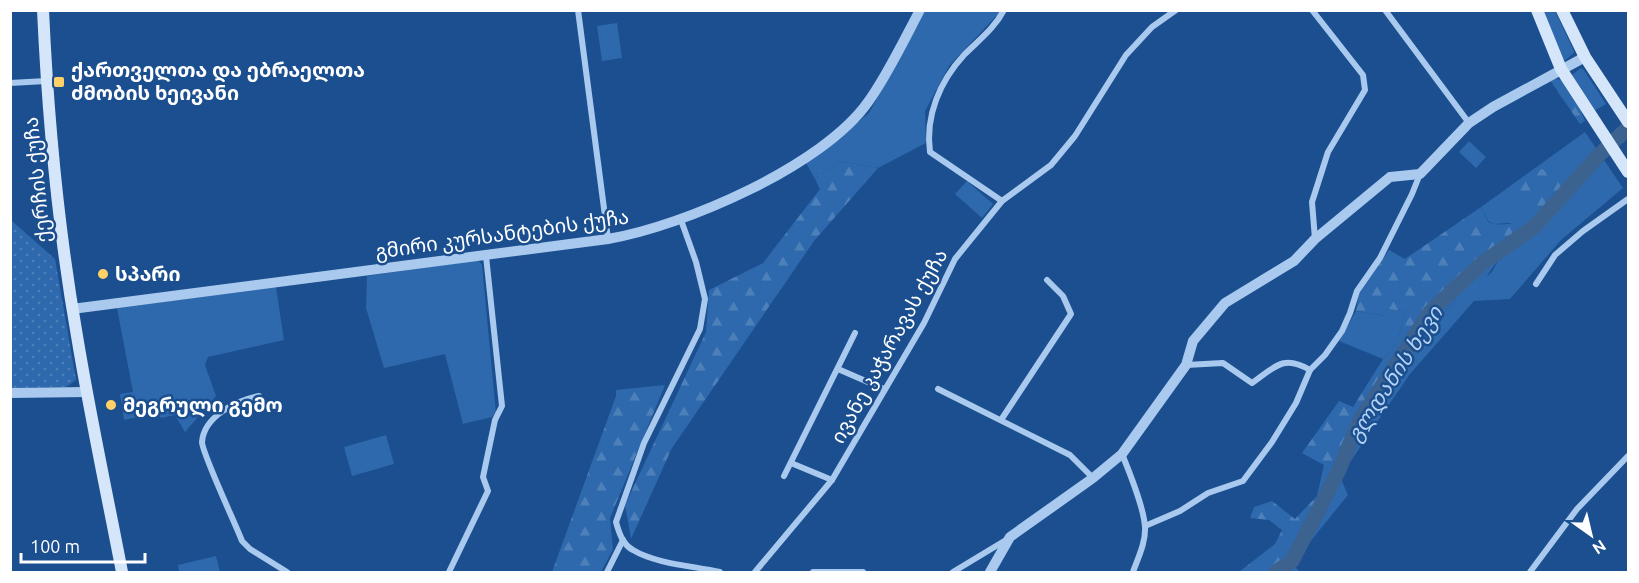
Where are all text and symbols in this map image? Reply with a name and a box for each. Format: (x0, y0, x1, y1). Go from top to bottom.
place label: ქართველთა და ებრაელთა ძმობის ხეივანი (71, 58, 365, 105)
marker: ქართველთა და ებრაელთა ძმობის ხეივანი (52, 75, 66, 89)
street label: ქერჩის ქუჩა (18, 116, 56, 244)
street label: გმირი კურსანტების ქუჩა (374, 204, 630, 264)
street label: ივანე კაჭარავას ქუჩა (826, 245, 952, 447)
place label: სპარი (115, 262, 181, 285)
marker: სპარი (96, 267, 110, 281)
water label: გლდანის ხევი (1342, 301, 1449, 447)
place label: მეგრული გემო (123, 393, 283, 417)
marker: მეგრული გემო (104, 398, 118, 412)
north arrow (1561, 505, 1621, 565)
scale bar (21, 526, 146, 564)
text: 100 m (30, 536, 80, 556)
text: N (1589, 537, 1609, 558)

